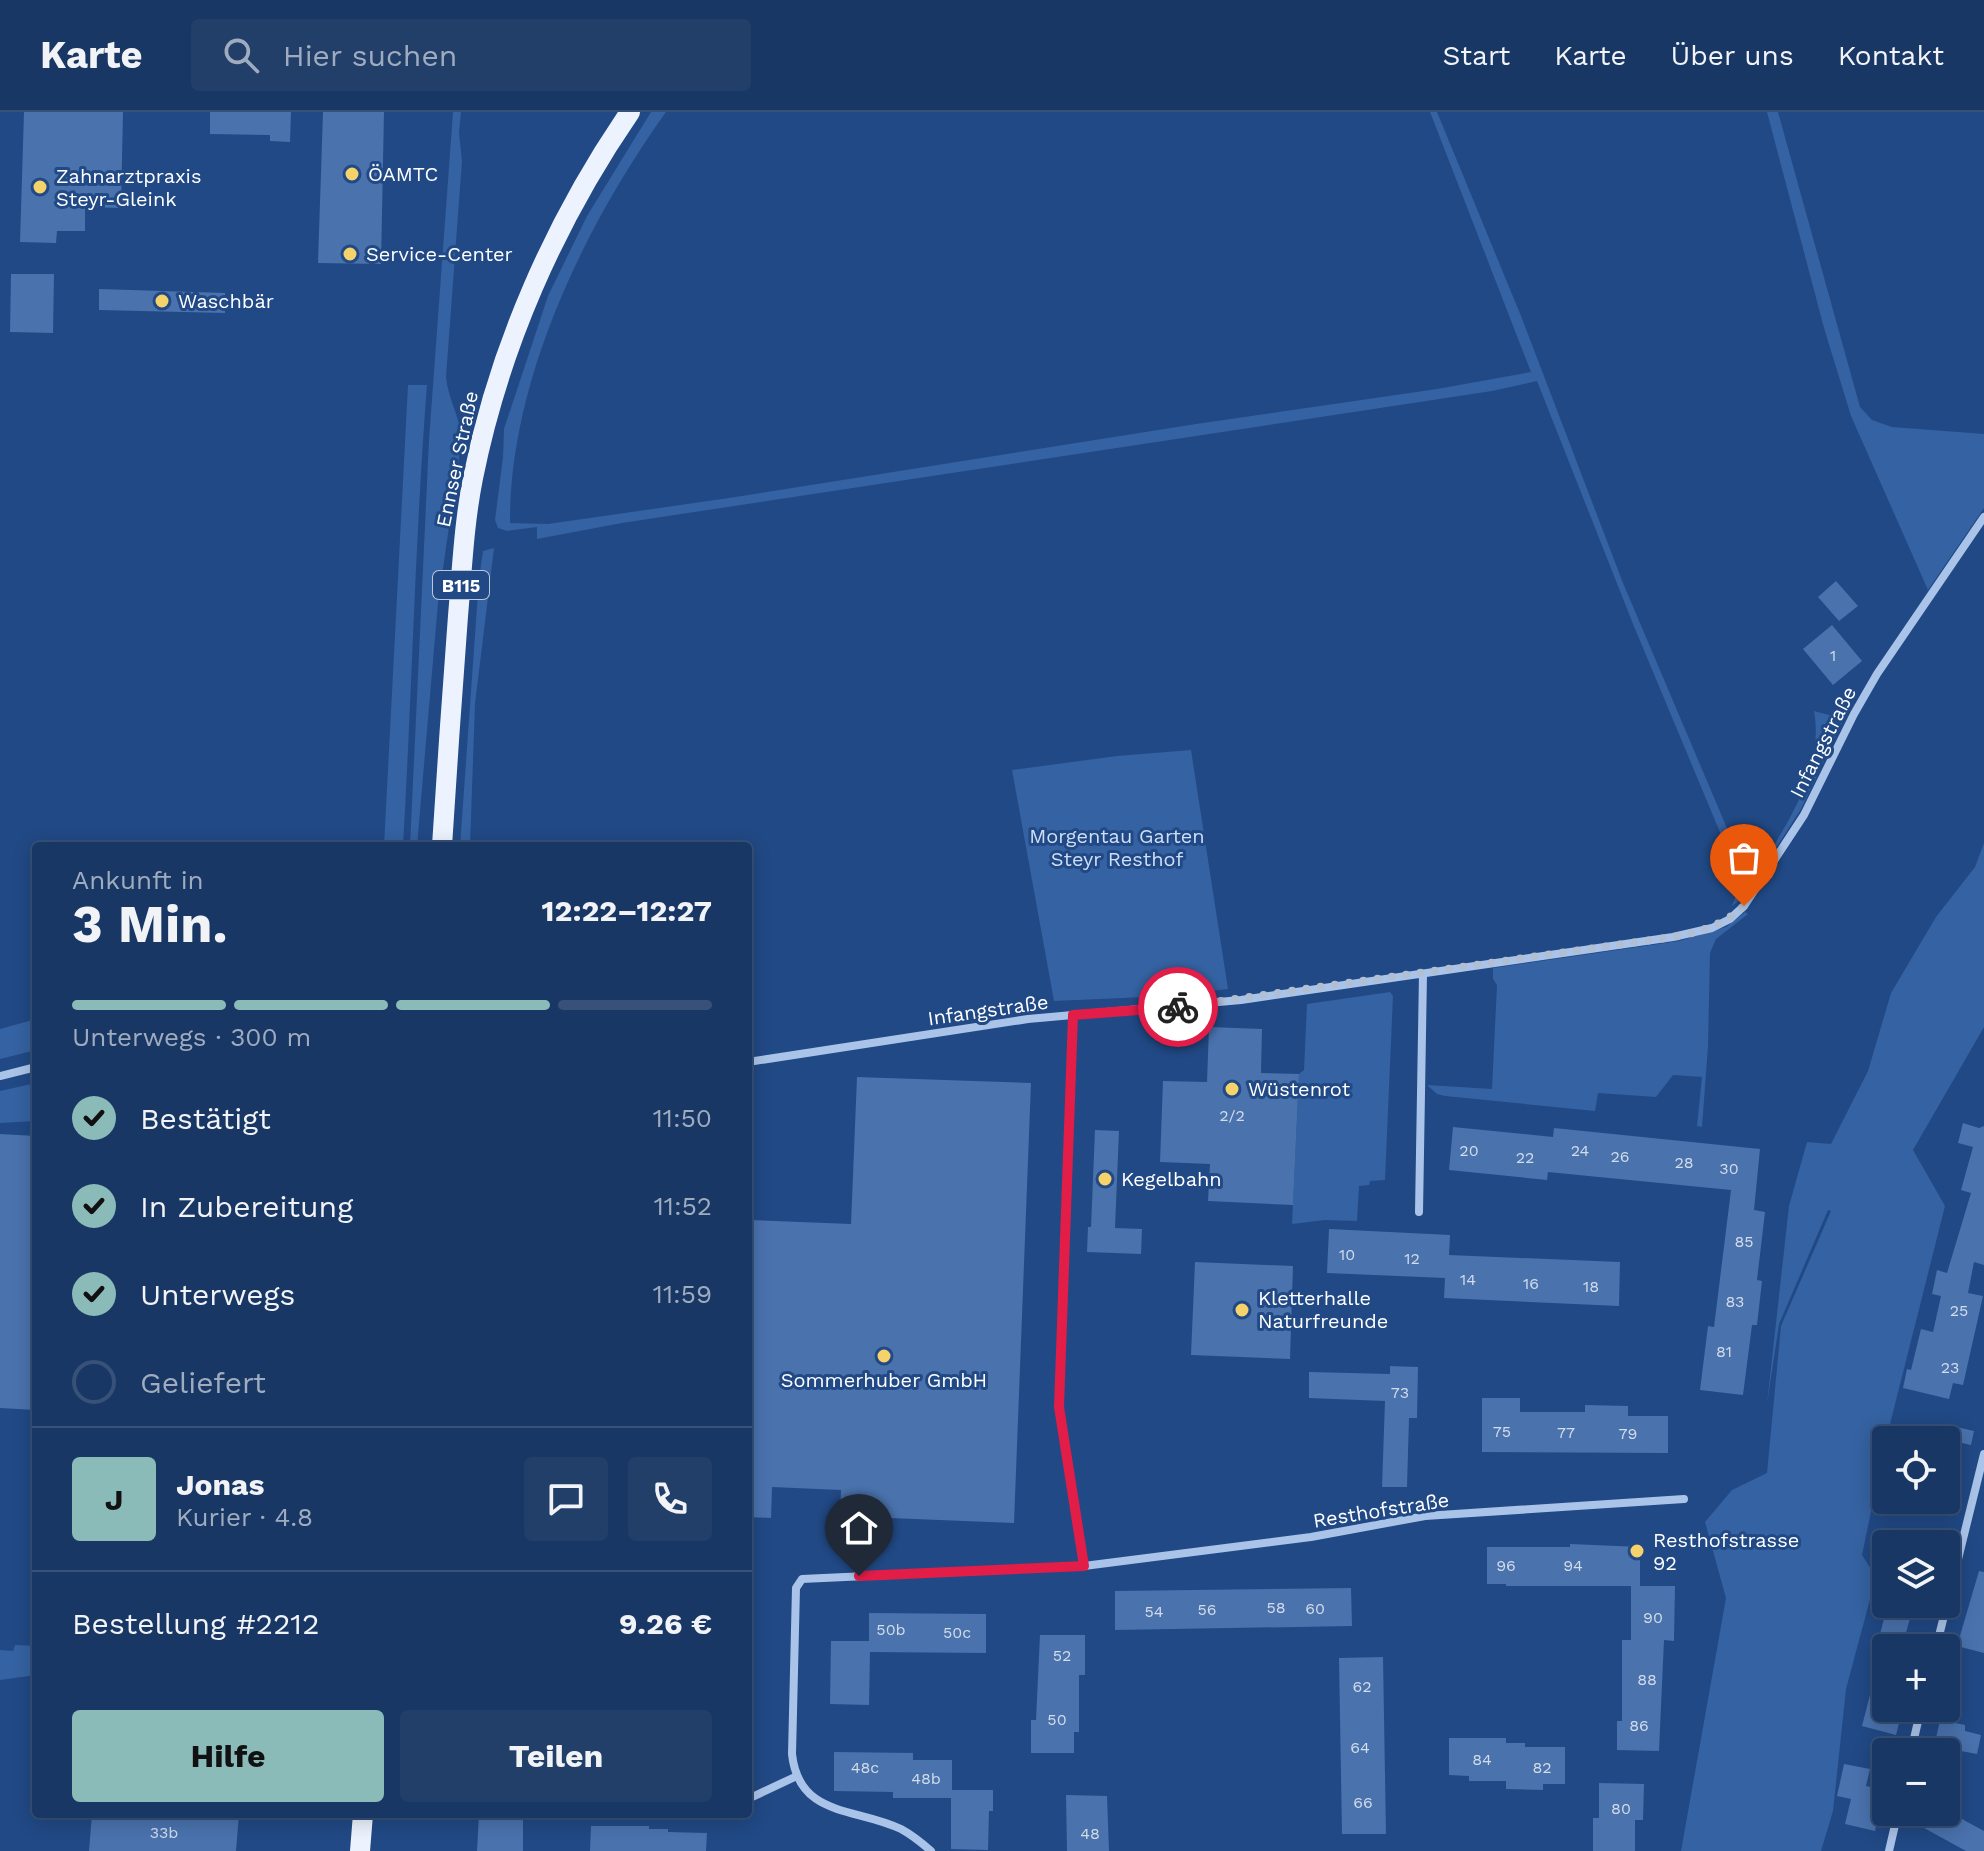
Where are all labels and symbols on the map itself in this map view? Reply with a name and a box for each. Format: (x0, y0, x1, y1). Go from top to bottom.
place label: ÖAMTC (368, 162, 438, 186)
place label: Zahnarztpraxis Steyr-Gleink (56, 164, 201, 211)
marker: ÖAMTC (343, 165, 361, 183)
marker: Zahnarztpraxis Steyr-Gleink (31, 178, 49, 196)
place label: Service-Center (366, 242, 513, 266)
marker: Service-Center (341, 245, 359, 263)
place label: Waschbär (178, 289, 274, 313)
marker: Waschbär (153, 292, 171, 310)
street label: Ennser Straße (431, 389, 483, 529)
road number: B115 (433, 571, 489, 599)
house number: 1 (1830, 646, 1836, 665)
street label: Infangstraße (1785, 682, 1861, 802)
park label: Morgentau Garten Steyr Resthof (1029, 824, 1205, 871)
pin (1710, 824, 1778, 906)
courier (1138, 967, 1218, 1047)
street label: Infangstraße (926, 990, 1050, 1030)
place label: Wüstenrot (1248, 1077, 1351, 1101)
marker: Wüstenrot (1223, 1080, 1241, 1098)
house number: 2/2 (1219, 1106, 1245, 1125)
house number: 20 (1459, 1141, 1479, 1160)
house number: 24 (1571, 1141, 1590, 1160)
house number: 26 (1610, 1147, 1630, 1166)
house number: 22 (1516, 1148, 1534, 1167)
house number: 28 (1674, 1153, 1694, 1172)
house number: 30 (1719, 1159, 1739, 1178)
place label: Kegelbahn (1121, 1167, 1222, 1191)
marker: Kegelbahn (1096, 1170, 1114, 1188)
house number: 85 (1734, 1232, 1754, 1251)
house number: 10 (1339, 1245, 1355, 1264)
house number: 12 (1404, 1249, 1420, 1268)
house number: 14 (1460, 1270, 1476, 1289)
house number: 16 (1523, 1274, 1539, 1293)
house number: 18 (1583, 1277, 1599, 1296)
place label: Kletterhalle Naturfreunde (1258, 1286, 1388, 1333)
house number: 83 (1726, 1292, 1744, 1311)
marker: Kletterhalle Naturfreunde (1233, 1301, 1251, 1319)
house number: 25 (1950, 1301, 1968, 1320)
house number: 81 (1716, 1342, 1732, 1361)
marker: Sommerhuber GmbH (875, 1347, 893, 1365)
house number: 23 (1941, 1358, 1959, 1377)
place label: Sommerhuber GmbH (781, 1368, 987, 1392)
house number: 73 (1391, 1383, 1409, 1402)
house number: 75 (1493, 1422, 1511, 1441)
house number: 77 (1557, 1423, 1575, 1442)
house number: 79 (1619, 1424, 1637, 1443)
street label: Resthofstraße (1311, 1487, 1451, 1533)
pin (825, 1494, 893, 1576)
place label: Resthofstrasse 92 (1653, 1528, 1799, 1575)
marker: Resthofstrasse 92 (1628, 1542, 1646, 1560)
house number: 96 (1496, 1556, 1516, 1575)
house number: 94 (1563, 1556, 1583, 1575)
house number: 58 (1266, 1598, 1286, 1617)
house number: 60 (1305, 1599, 1325, 1618)
house number: 56 (1197, 1600, 1217, 1619)
house number: 54 (1144, 1602, 1164, 1621)
house number: 90 (1643, 1608, 1663, 1627)
house number: 50b (876, 1620, 906, 1639)
house number: 50c (943, 1623, 971, 1642)
house number: 52 (1053, 1646, 1071, 1665)
house number: 88 (1637, 1670, 1657, 1689)
house number: 62 (1352, 1677, 1372, 1696)
house number: 50 (1047, 1710, 1067, 1729)
house number: 86 (1629, 1716, 1649, 1735)
house number: 64 (1350, 1738, 1370, 1757)
house number: 84 (1472, 1750, 1492, 1769)
house number: 48c (851, 1758, 879, 1777)
house number: 82 (1532, 1758, 1552, 1777)
house number: 48b (911, 1769, 941, 1788)
house number: 66 (1353, 1793, 1373, 1812)
house number: 80 (1611, 1799, 1631, 1818)
house number: 33b (150, 1823, 178, 1842)
house number: 48 (1080, 1824, 1100, 1843)

